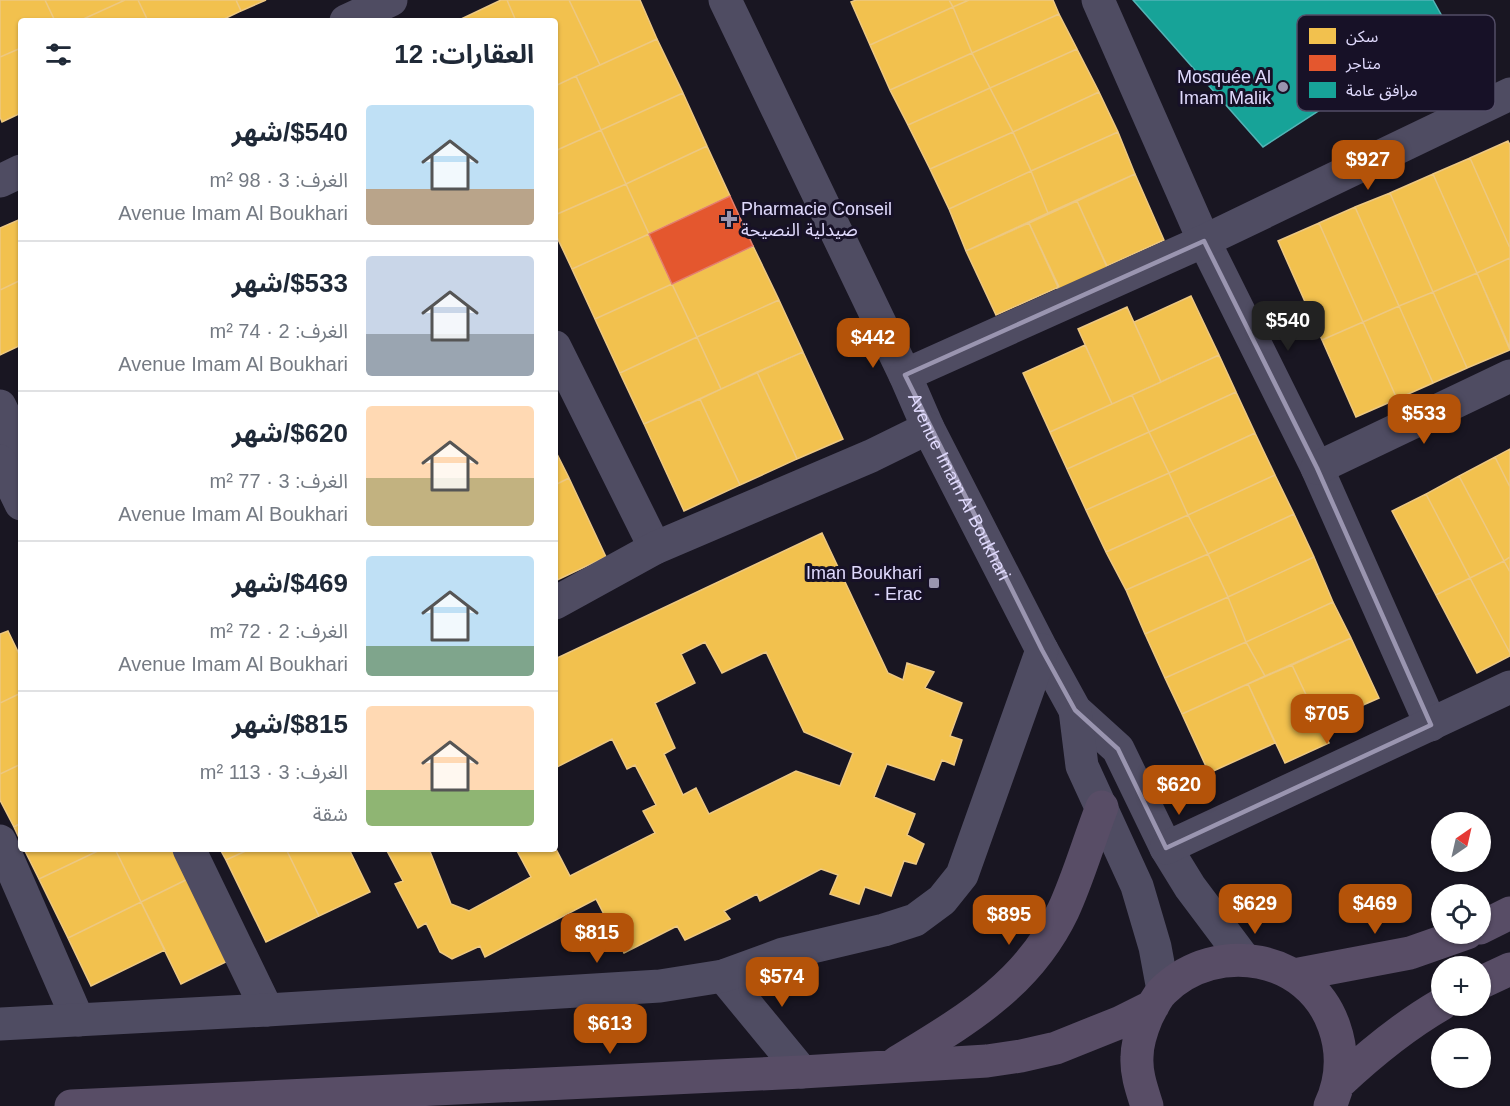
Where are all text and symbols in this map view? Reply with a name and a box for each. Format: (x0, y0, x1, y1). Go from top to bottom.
legend (1297, 15, 1495, 111)
text: سكن (1346, 28, 1378, 46)
icon: filters (42, 38, 75, 71)
text: العقارات: 12 (394, 39, 534, 69)
text: متاجر (1345, 55, 1381, 73)
place label: Mosquée Al Imam Malik (1177, 67, 1272, 108)
marker: Mosquée Al Imam Malik (1276, 80, 1290, 94)
text: مرافق عامة (1346, 82, 1418, 101)
text: $540/شهر (232, 117, 348, 147)
icon: home (414, 129, 486, 201)
pin: $927 (1332, 140, 1404, 191)
text: $927 (1346, 148, 1390, 170)
text: الغرف: 3 · 98 m² (209, 169, 348, 191)
place label: Pharmacie Conseil صيدلية النصيحة (741, 199, 892, 240)
text: Avenue Imam Al Boukhari (118, 202, 348, 224)
marker: Pharmacie Conseil صيدلية النصيحة (722, 212, 736, 226)
text: $533/شهر (232, 268, 348, 298)
icon: home (414, 280, 486, 352)
pin: $540 (1252, 301, 1324, 352)
text: $540 (1266, 309, 1310, 331)
pin: $442 (837, 318, 909, 369)
text: الغرف: 2 · 74 m² (209, 320, 348, 342)
text: $442 (851, 326, 895, 348)
text: Avenue Imam Al Boukhari (118, 353, 348, 375)
street label: Avenue Imam Al Boukhari (904, 390, 1014, 584)
pin: $533 (1388, 394, 1460, 445)
text: $533 (1402, 402, 1446, 424)
text: $620/شهر (232, 418, 348, 448)
icon: home (414, 430, 486, 502)
text: الغرف: 3 · 77 m² (209, 470, 348, 492)
text: Avenue Imam Al Boukhari (118, 503, 348, 525)
place label: Iman Boukhari - Erac (806, 563, 922, 604)
text: $469/شهر (232, 568, 348, 598)
marker: Iman Boukhari - Erac (927, 576, 941, 590)
icon: home (414, 580, 486, 652)
text: الغرف: 2 · 72 m² (209, 620, 348, 642)
text: Avenue Imam Al Boukhari (118, 653, 348, 675)
pin: $705 (1291, 694, 1363, 745)
text: $705 (1305, 702, 1349, 724)
text: $815/شهر (232, 709, 348, 739)
icon: home (414, 730, 486, 802)
text: الغرف: 3 · 113 m² (200, 761, 348, 783)
pin: $620 (1143, 765, 1215, 816)
text: $620 (1157, 773, 1201, 795)
text: شقة (313, 803, 348, 825)
north arrow (1431, 812, 1491, 872)
map controls (1431, 812, 1491, 1088)
pin: $629 (1219, 884, 1291, 935)
pin: $469 (1339, 884, 1411, 935)
button: locate (1431, 884, 1491, 944)
text: $629 (1233, 892, 1277, 914)
text: $469 (1353, 892, 1397, 914)
pin: $895 (973, 895, 1045, 946)
text: $895 (987, 903, 1031, 925)
pin: $815 (561, 913, 633, 964)
text: $815 (575, 921, 619, 943)
button: + (1431, 956, 1491, 1016)
pin: $574 (746, 957, 818, 1008)
text: $574 (760, 965, 804, 987)
pin: $613 (574, 1004, 646, 1055)
text: $613 (588, 1012, 632, 1034)
button: − (1431, 1028, 1491, 1088)

